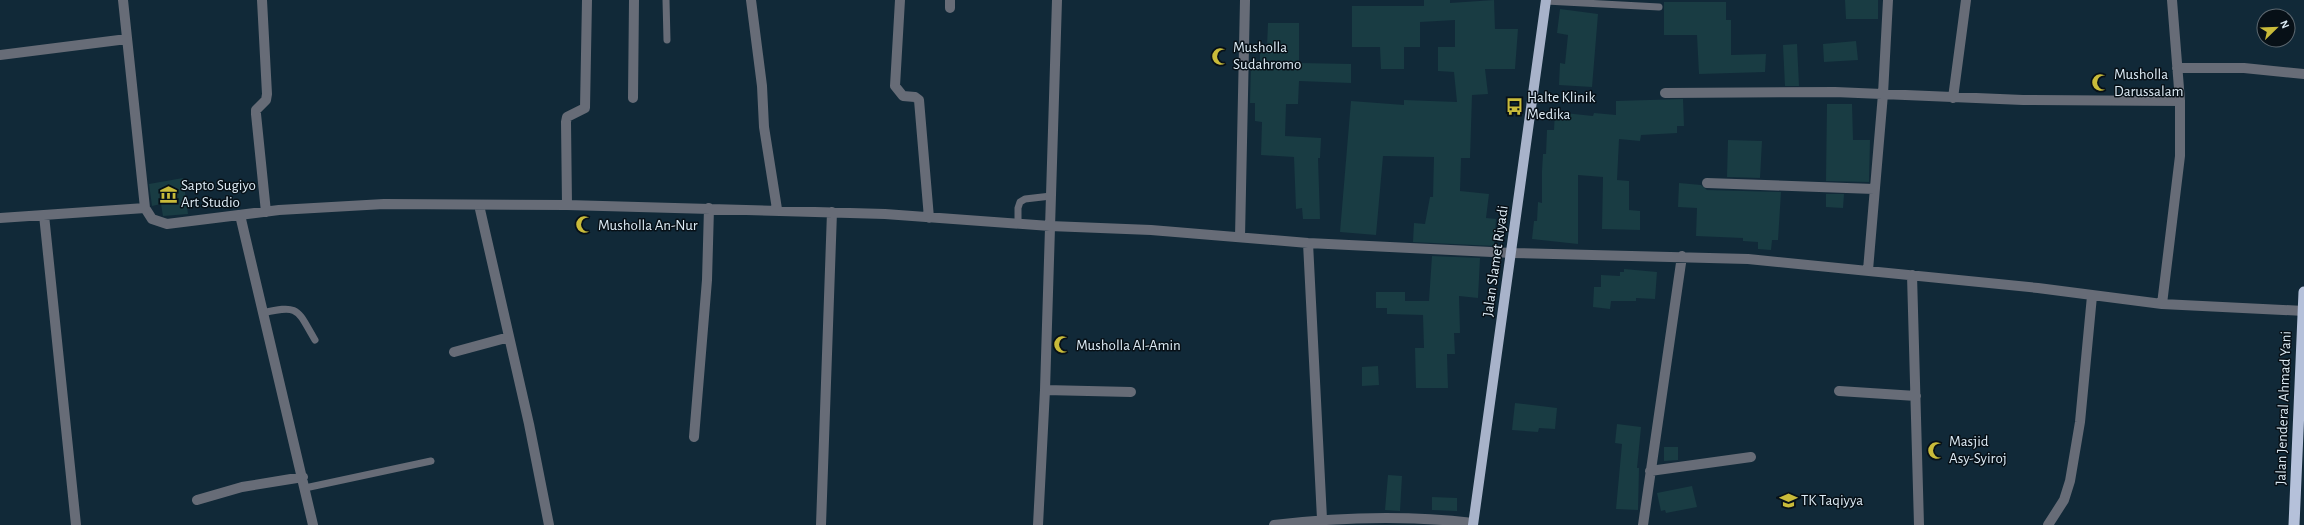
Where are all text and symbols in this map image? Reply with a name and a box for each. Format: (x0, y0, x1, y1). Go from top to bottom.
north arrow (2256, 8, 2296, 48)
text: N (2278, 19, 2291, 30)
place label: Musholla Sudahromo (1233, 40, 1301, 72)
mosque icon: Musholla Sudahromo (1210, 46, 1230, 66)
place label: Musholla Darussalam (2114, 67, 2183, 99)
mosque icon: Musholla Darussalam (2091, 73, 2111, 93)
place label: Halte Klinik Medika (1527, 90, 1595, 122)
bus stop icon: Halte Klinik Medika (1504, 96, 1524, 116)
place label: Sapto Sugiyo Art Studio (181, 178, 256, 210)
museum icon: Sapto Sugiyo Art Studio (158, 184, 178, 204)
street label: Jalan Slamet Riyadi (1480, 205, 1511, 318)
mosque icon: Musholla An-Nur (575, 215, 595, 235)
place label: Musholla An-Nur (598, 218, 698, 233)
street label: Jalan Jenderal Ahmad Yani (2273, 331, 2294, 485)
mosque icon: Musholla Al-Amin (1053, 335, 1073, 355)
place label: Musholla Al-Amin (1076, 338, 1181, 353)
place label: Masjid Asy-Syiroj (1949, 434, 2007, 466)
mosque icon: Masjid Asy-Syiroj (1926, 440, 1946, 460)
school or university icon: TK Taqiyya (1778, 490, 1798, 510)
place label: TK Taqiyya (1801, 493, 1863, 508)

